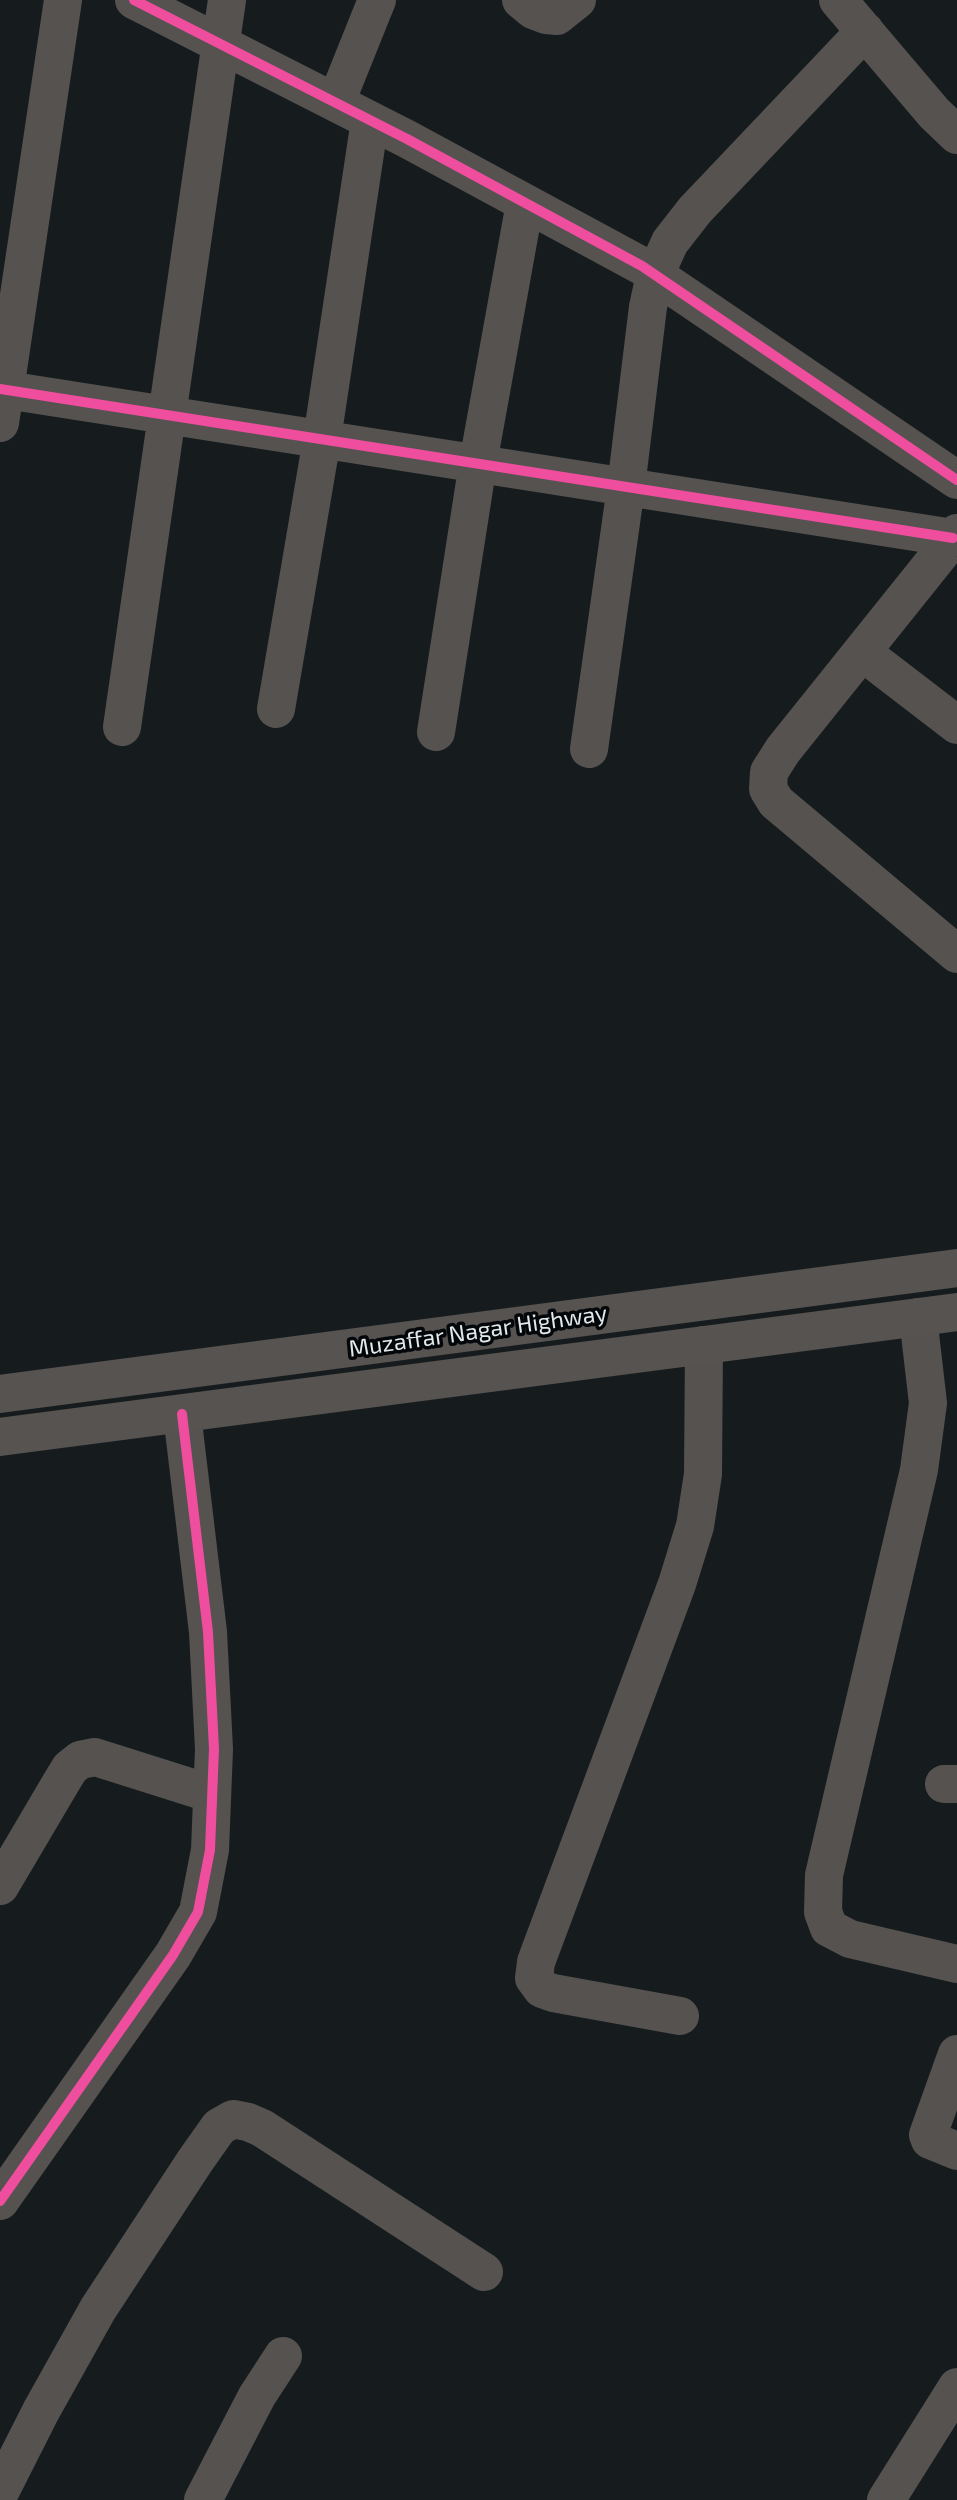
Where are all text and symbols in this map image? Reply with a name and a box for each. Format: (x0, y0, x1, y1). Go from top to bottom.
street label: Muzaffar Nagar Highway (347, 1299, 609, 1363)

